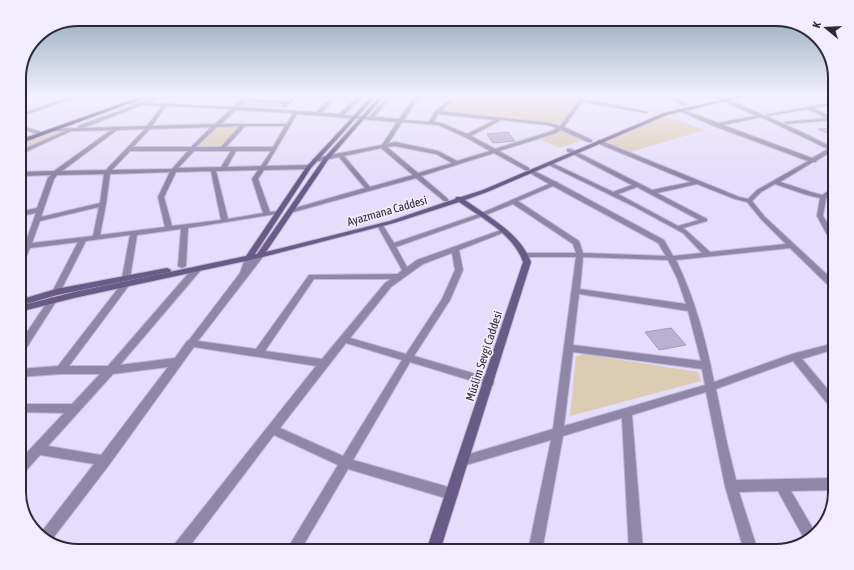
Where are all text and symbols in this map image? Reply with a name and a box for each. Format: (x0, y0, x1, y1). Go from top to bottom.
north arrow (806, 8, 846, 48)
text: K (810, 20, 823, 29)
street label: Ayazmana Caddesi (345, 193, 429, 229)
street label: Müslim Sevgi Caddesi (463, 309, 505, 403)

